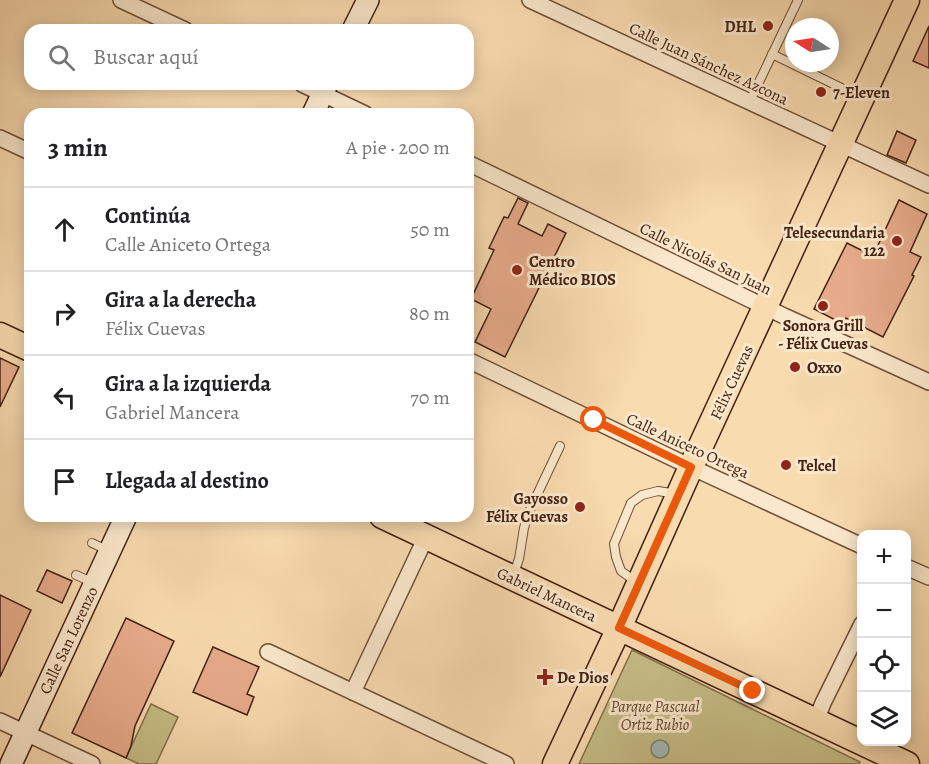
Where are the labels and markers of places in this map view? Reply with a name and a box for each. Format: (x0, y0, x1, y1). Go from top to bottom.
place label: DHL (724, 16, 757, 38)
marker: DHL (761, 19, 775, 33)
place label: 7-Eleven (833, 82, 890, 104)
marker: 7-Eleven (814, 85, 828, 99)
place label: Telesecundaria 122 (784, 222, 885, 262)
marker: Telesecundaria 122 (890, 234, 904, 248)
place label: Centro Médico BIOS (529, 251, 616, 291)
marker: Centro Médico BIOS (510, 263, 524, 277)
marker: Sonora Grill - Félix Cuevas (816, 299, 830, 313)
place label: Sonora Grill - Félix Cuevas (778, 315, 868, 355)
place label: Oxxo (807, 357, 842, 379)
marker: Oxxo (788, 360, 802, 374)
place label: Telcel (798, 455, 837, 477)
marker: Telcel (779, 458, 793, 472)
place label: Gayosso Félix Cuevas (486, 488, 568, 528)
marker: Gayosso Félix Cuevas (573, 500, 587, 514)
place label: De Dios (557, 667, 609, 689)
marker: De Dios (538, 670, 552, 684)

